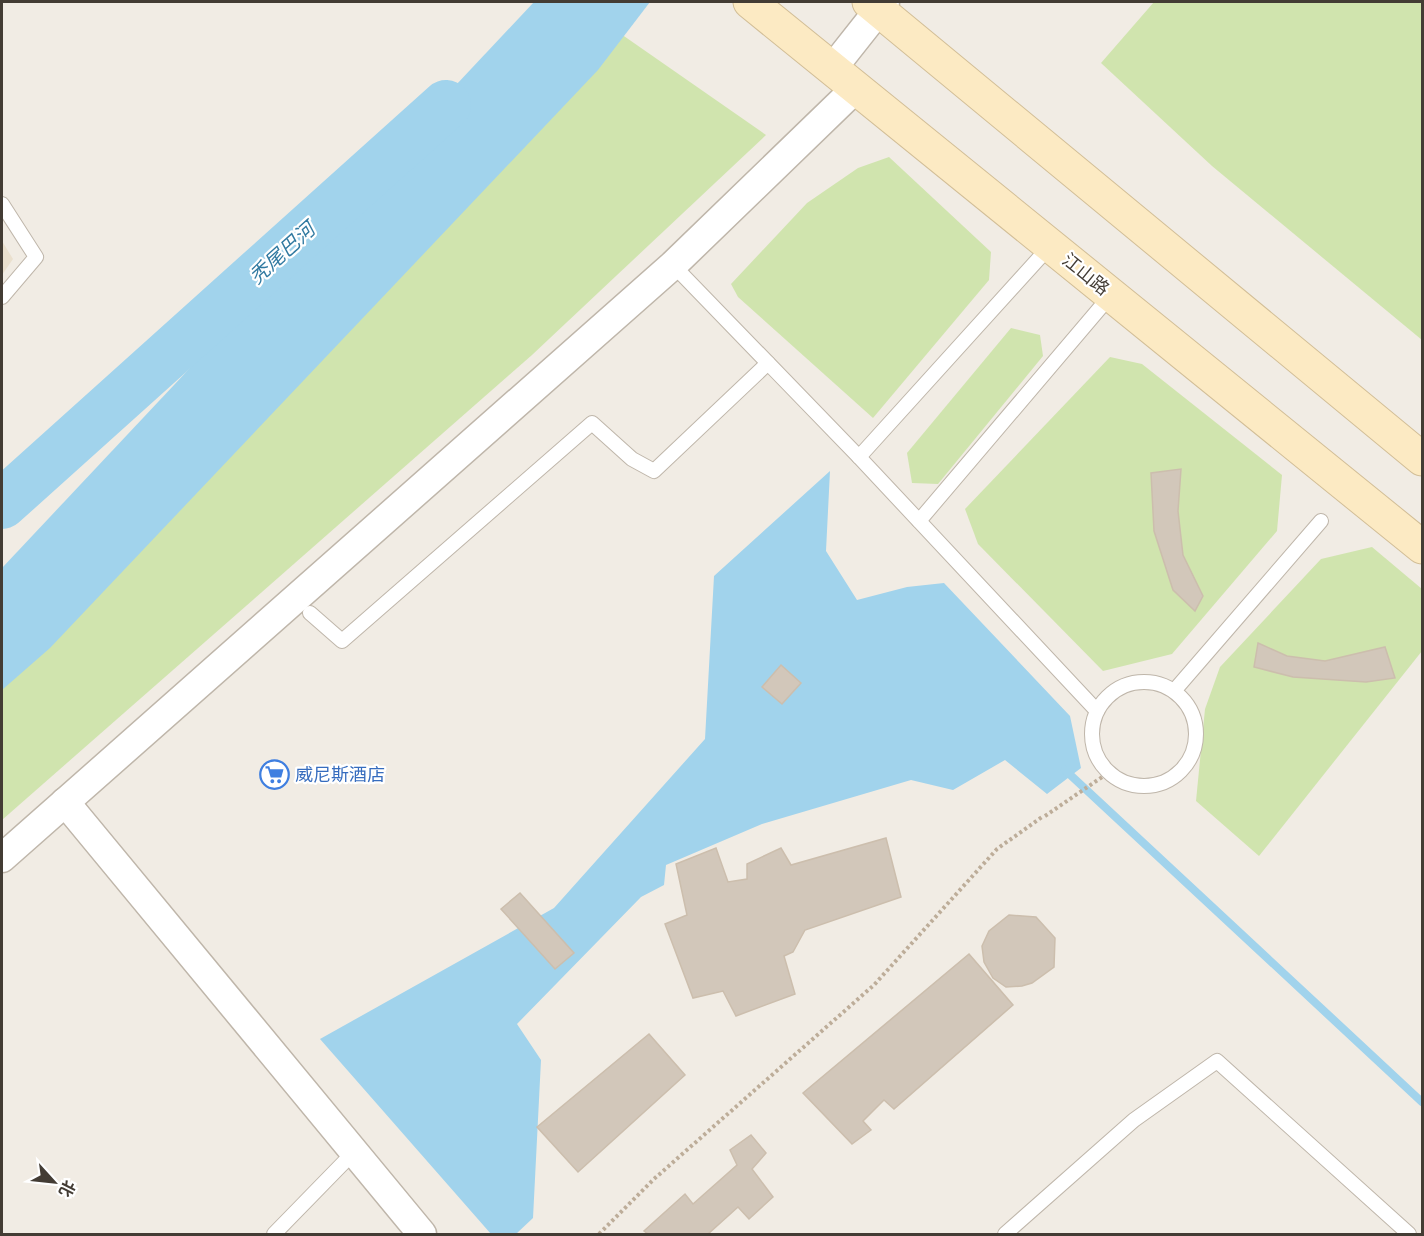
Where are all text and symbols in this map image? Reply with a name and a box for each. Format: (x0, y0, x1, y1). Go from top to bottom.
water label: 秃尾巴河 (244, 214, 323, 289)
street label: 江山路 (1058, 248, 1114, 300)
supermarket icon: 威尼斯酒店 (258, 758, 290, 790)
place label: 威尼斯酒店 (295, 763, 385, 786)
north arrow (24, 1152, 84, 1212)
text: 北 (54, 1177, 80, 1200)

